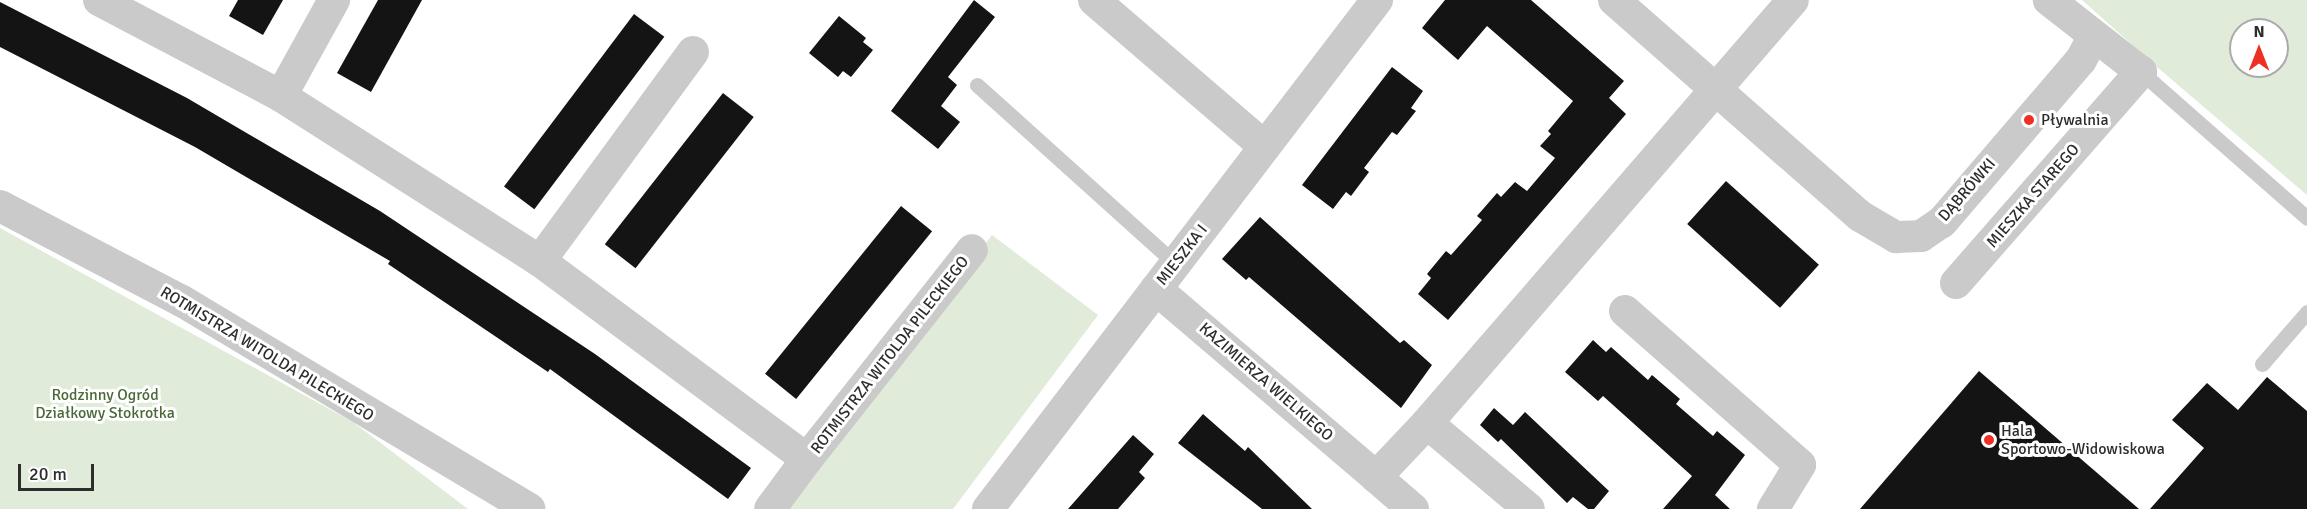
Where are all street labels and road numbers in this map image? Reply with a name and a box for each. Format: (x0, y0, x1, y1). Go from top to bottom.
street label: MIESZKA STAREGO (1983, 140, 2083, 252)
street label: DĄBRÓWKI (1934, 155, 2000, 225)
street label: MIESZKA I (1152, 221, 1212, 289)
street label: ROTMISTRZA WITOLDA PILECKIEGO (807, 252, 973, 458)
street label: ROTMISTRZA WITOLDA PILECKIEGO (157, 283, 377, 425)
street label: KAZIMIERZA WIELKIEGO (1195, 319, 1337, 445)

